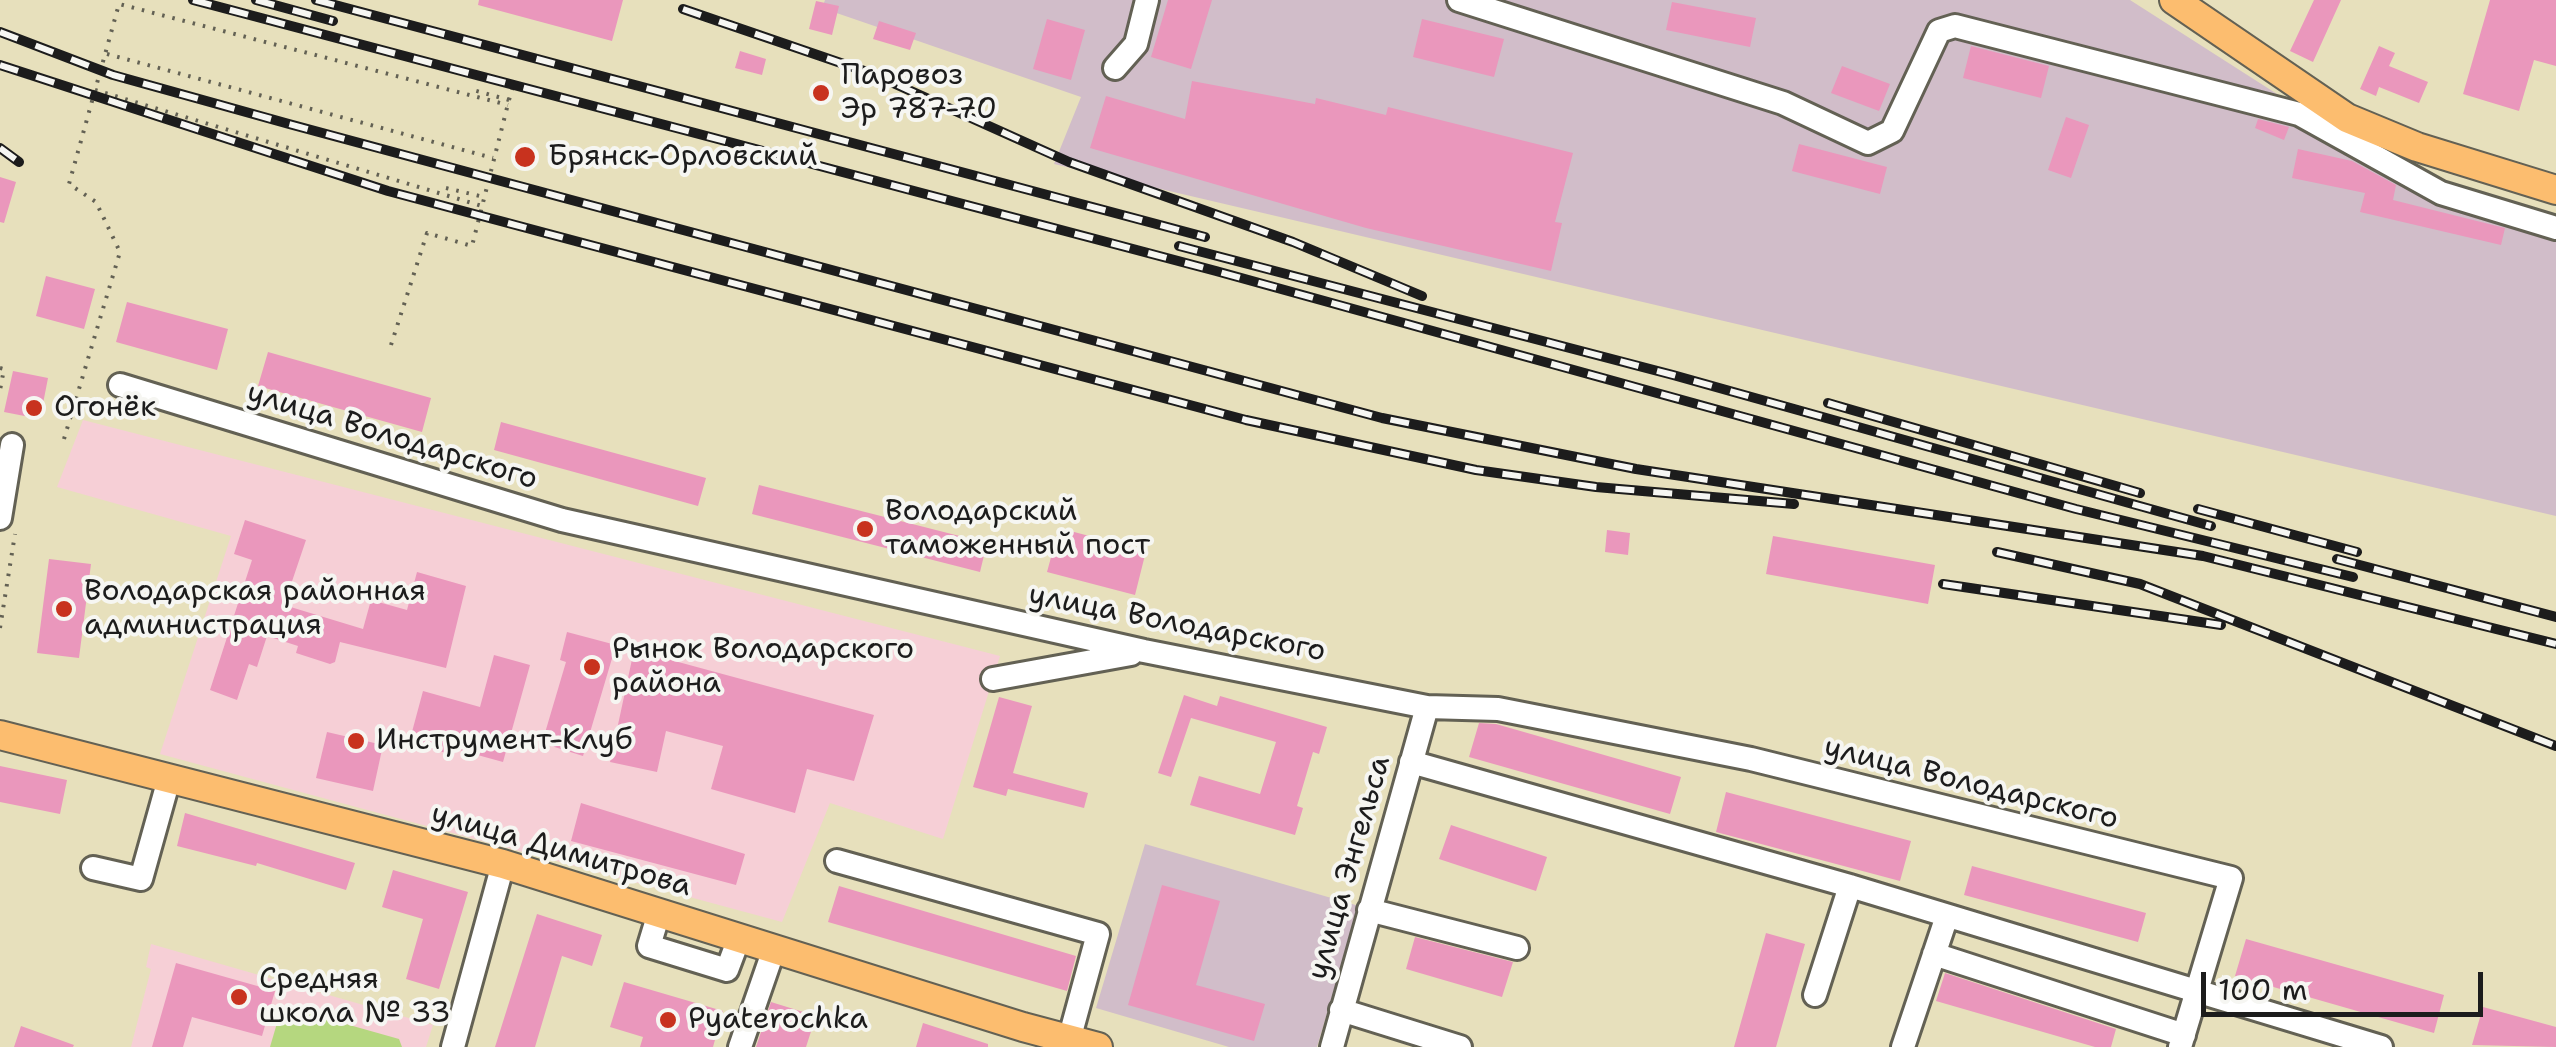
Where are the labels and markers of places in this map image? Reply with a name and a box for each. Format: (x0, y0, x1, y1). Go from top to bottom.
place label: Паровоз Эр 787-70 (841, 58, 997, 128)
marker: Паровоз Эр 787-70 (810, 82, 832, 104)
place label: Брянск-Орловский (548, 139, 818, 175)
marker: Брянск-Орловский (512, 144, 538, 170)
place label: Огонёк (54, 390, 156, 426)
marker: Огонёк (23, 397, 45, 419)
place label: Володарский таможенный пост (885, 494, 1150, 564)
marker: Володарский таможенный пост (854, 518, 876, 540)
place label: Володарская районная администрация (84, 574, 426, 644)
marker: Володарская районная администрация (53, 598, 75, 620)
place label: Рынок Володарского района (612, 632, 914, 702)
marker: Рынок Володарского района (581, 656, 603, 678)
place label: Инструмент-Клуб (376, 723, 633, 759)
marker: Инструмент-Клуб (345, 730, 367, 752)
place label: Средняя школа № 33 (259, 962, 451, 1032)
marker: Средняя школа № 33 (228, 986, 250, 1008)
place label: Pyaterochka (688, 1002, 868, 1038)
marker: Pyaterochka (657, 1009, 679, 1031)

